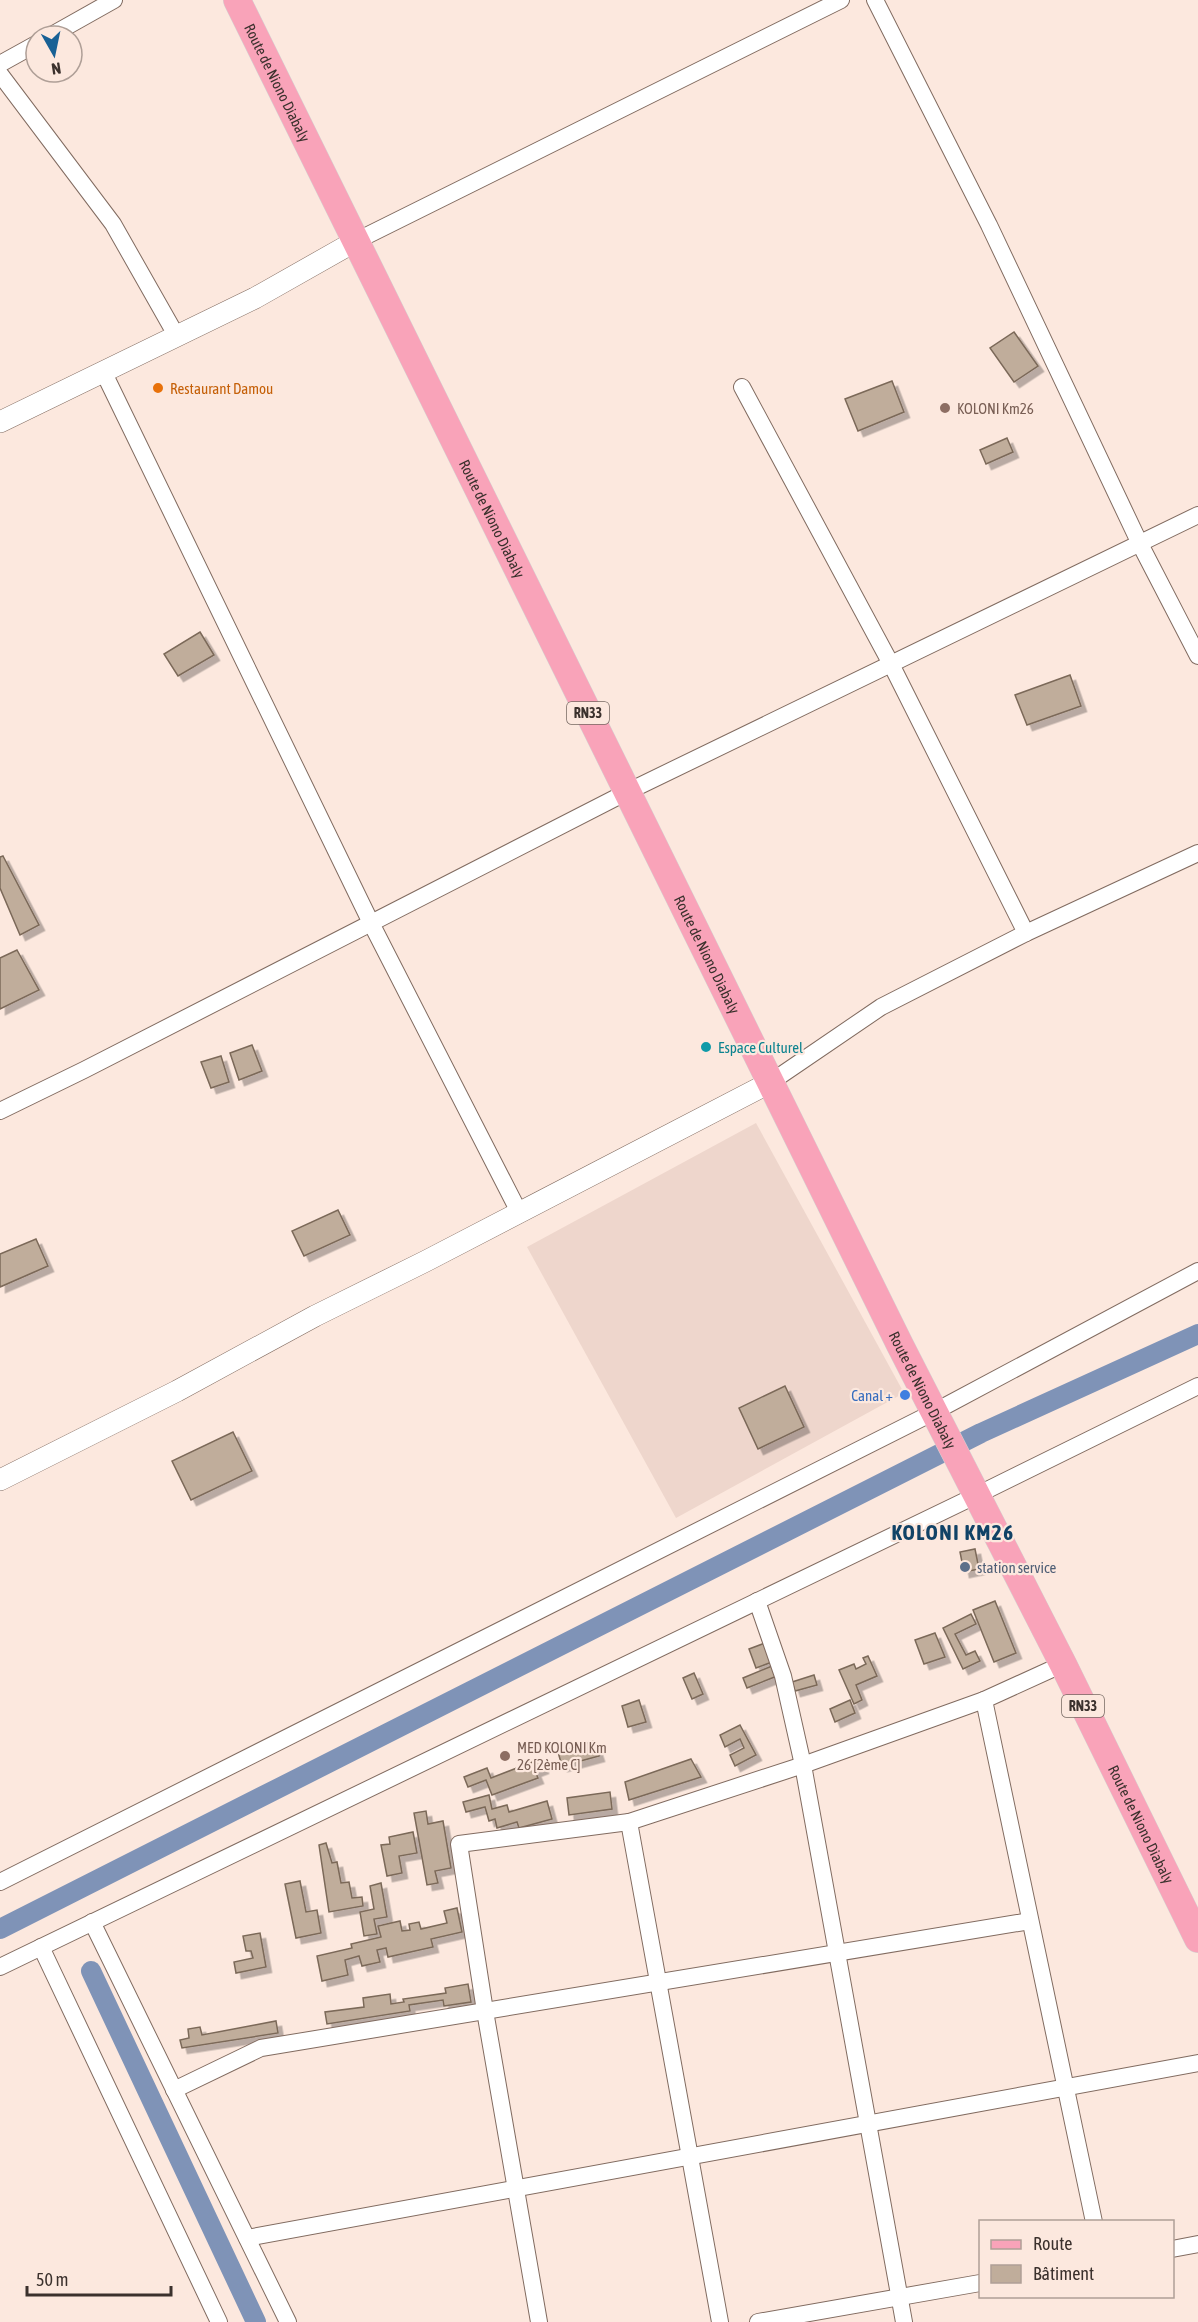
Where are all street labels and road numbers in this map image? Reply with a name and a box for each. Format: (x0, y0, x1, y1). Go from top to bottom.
street label: Route de Niono Diabaly (241, 21, 314, 144)
street label: Route de Niono Diabaly (456, 457, 529, 580)
road number: RN33 (567, 702, 609, 724)
street label: Route de Niono Diabaly (671, 892, 744, 1016)
street label: Route de Niono Diabaly (886, 1328, 960, 1452)
road number: RN33 (1062, 1695, 1104, 1717)
street label: Route de Niono Diabaly (1105, 1762, 1178, 1886)

